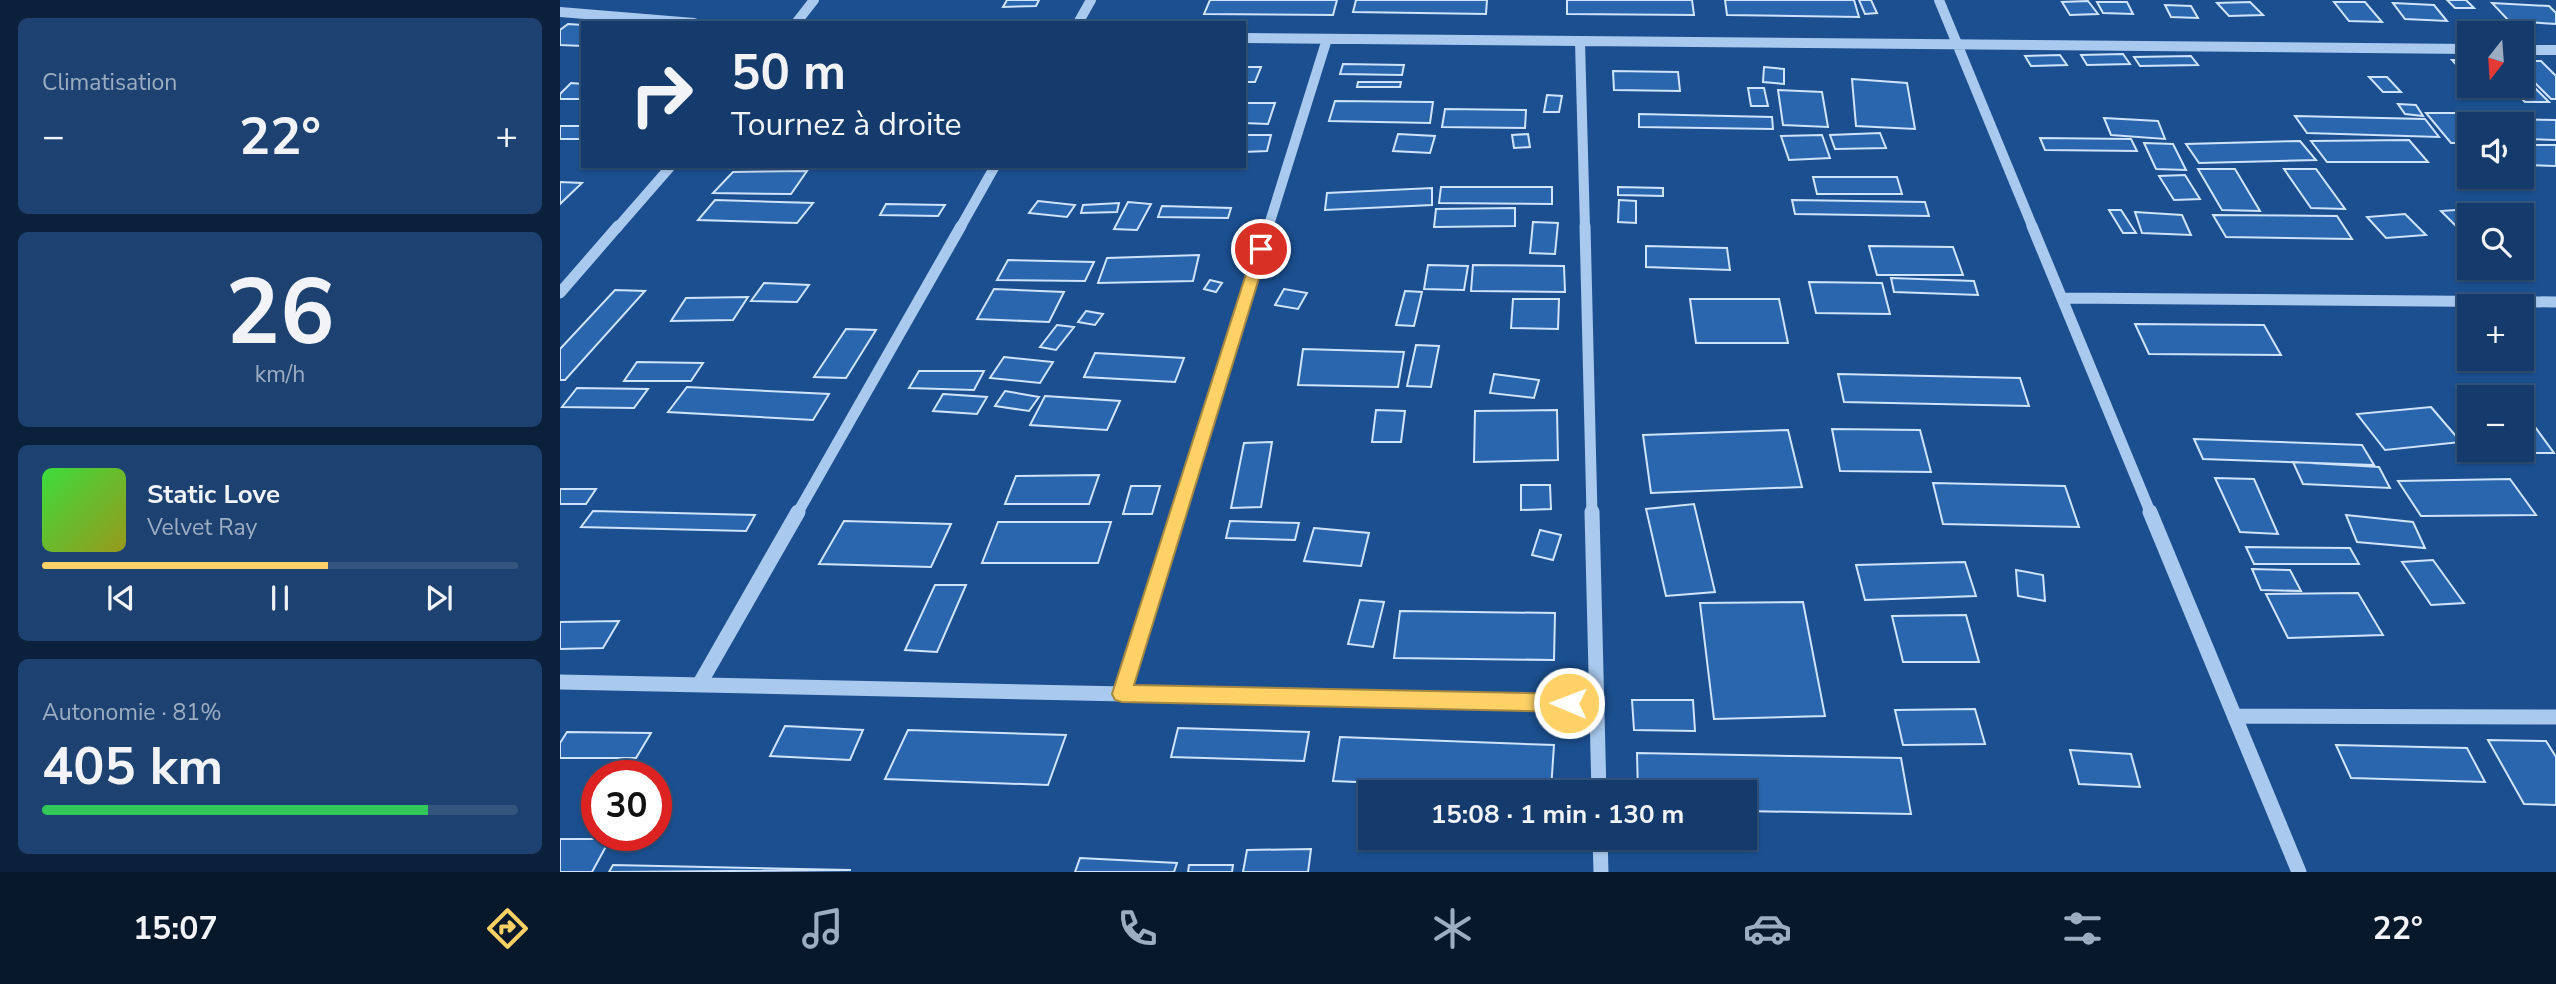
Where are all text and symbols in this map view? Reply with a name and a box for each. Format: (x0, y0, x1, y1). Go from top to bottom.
north arrow (2457, 21, 2534, 98)
map controls (2457, 21, 2534, 462)
text: 50 m (731, 39, 846, 106)
icon: right (616, 49, 707, 140)
text: Climatisation (42, 67, 177, 98)
text: 22° (239, 101, 321, 172)
text: Tournez à droite (731, 103, 962, 146)
text: − (42, 111, 65, 162)
text: + (495, 111, 518, 162)
button: sound (2457, 112, 2534, 189)
button: search (2457, 203, 2534, 280)
pin (1231, 219, 1291, 279)
icon: arrive (1242, 230, 1280, 268)
text: 26 (225, 251, 335, 375)
button: + (2457, 294, 2534, 371)
text: km/h (255, 359, 305, 390)
button: − (2457, 385, 2534, 462)
text: Static Love (147, 477, 280, 512)
text: Velvet Ray (147, 512, 257, 543)
icon: previous (102, 579, 140, 617)
icon: pause (261, 579, 299, 617)
icon: next (420, 579, 458, 617)
position arrow (1532, 666, 1606, 740)
text: Autonomie · 81% (42, 697, 222, 728)
text: 405 km (42, 731, 223, 802)
speed limit sign: 30 (581, 760, 672, 851)
text: 15:08 · 1 min · 130 m (1431, 797, 1684, 832)
icon: directions (483, 904, 532, 953)
icon: music (798, 904, 847, 953)
icon: phone (1113, 904, 1162, 953)
icon: climate (1428, 904, 1477, 953)
icon: car (1743, 904, 1792, 953)
icon: filters (2058, 904, 2107, 953)
text: 15:07 (133, 907, 218, 950)
text: 22° (2372, 907, 2423, 950)

